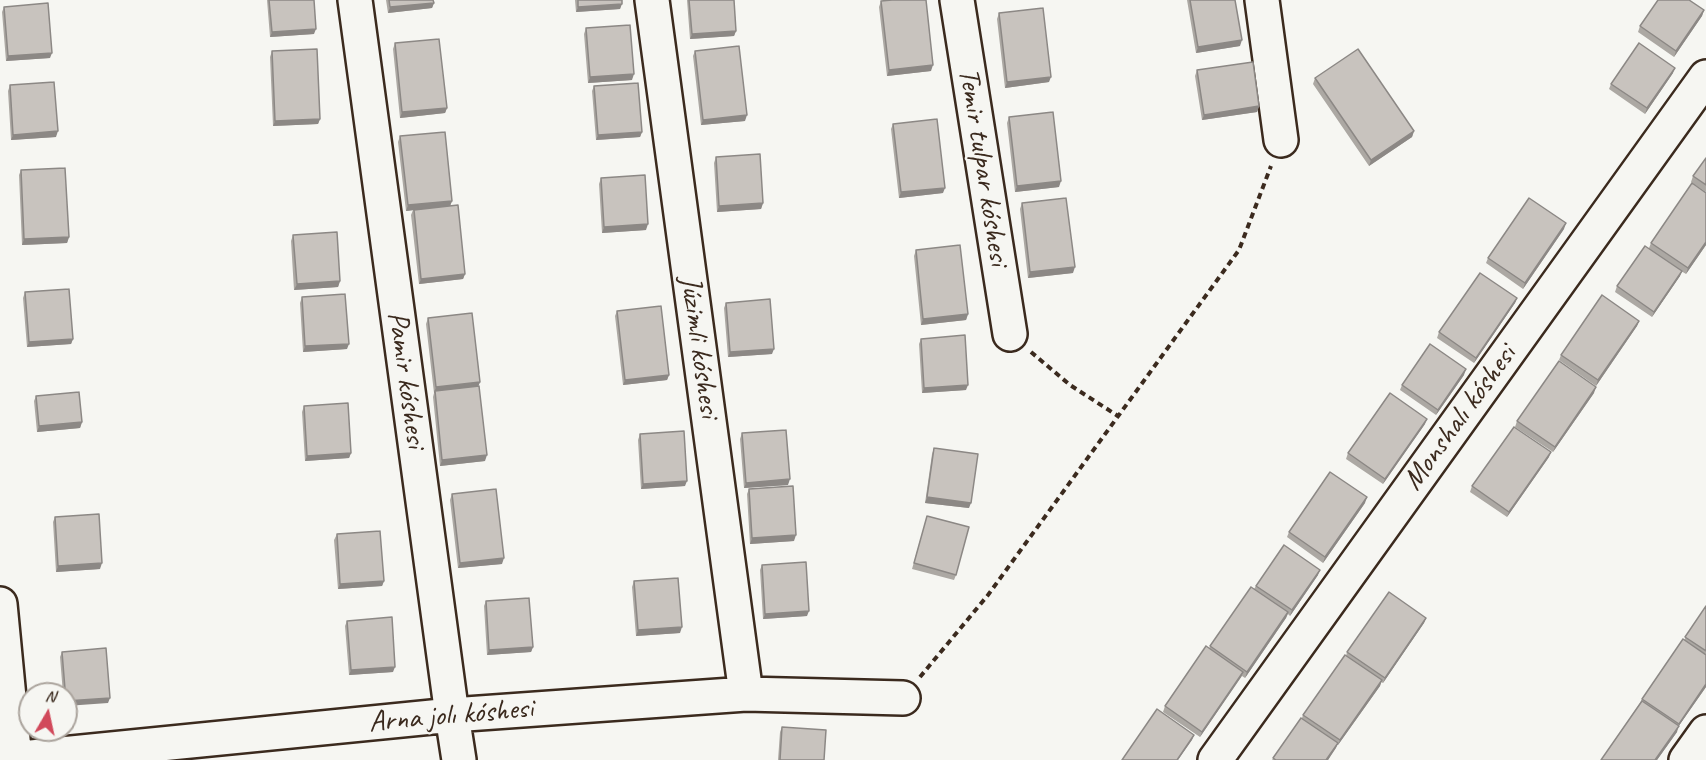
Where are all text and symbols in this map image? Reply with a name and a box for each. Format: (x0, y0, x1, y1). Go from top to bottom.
street label: Temir tulpar kóshesi (950, 66, 1016, 268)
street label: Júzimli kóshesi (671, 274, 727, 420)
street label: Pamir kóshesi (379, 310, 433, 450)
street label: Monshalı kóshesi (1395, 338, 1525, 498)
north arrow (18, 682, 78, 742)
text: N (44, 686, 57, 707)
street label: Arna jolı kóshesi (367, 691, 535, 741)

